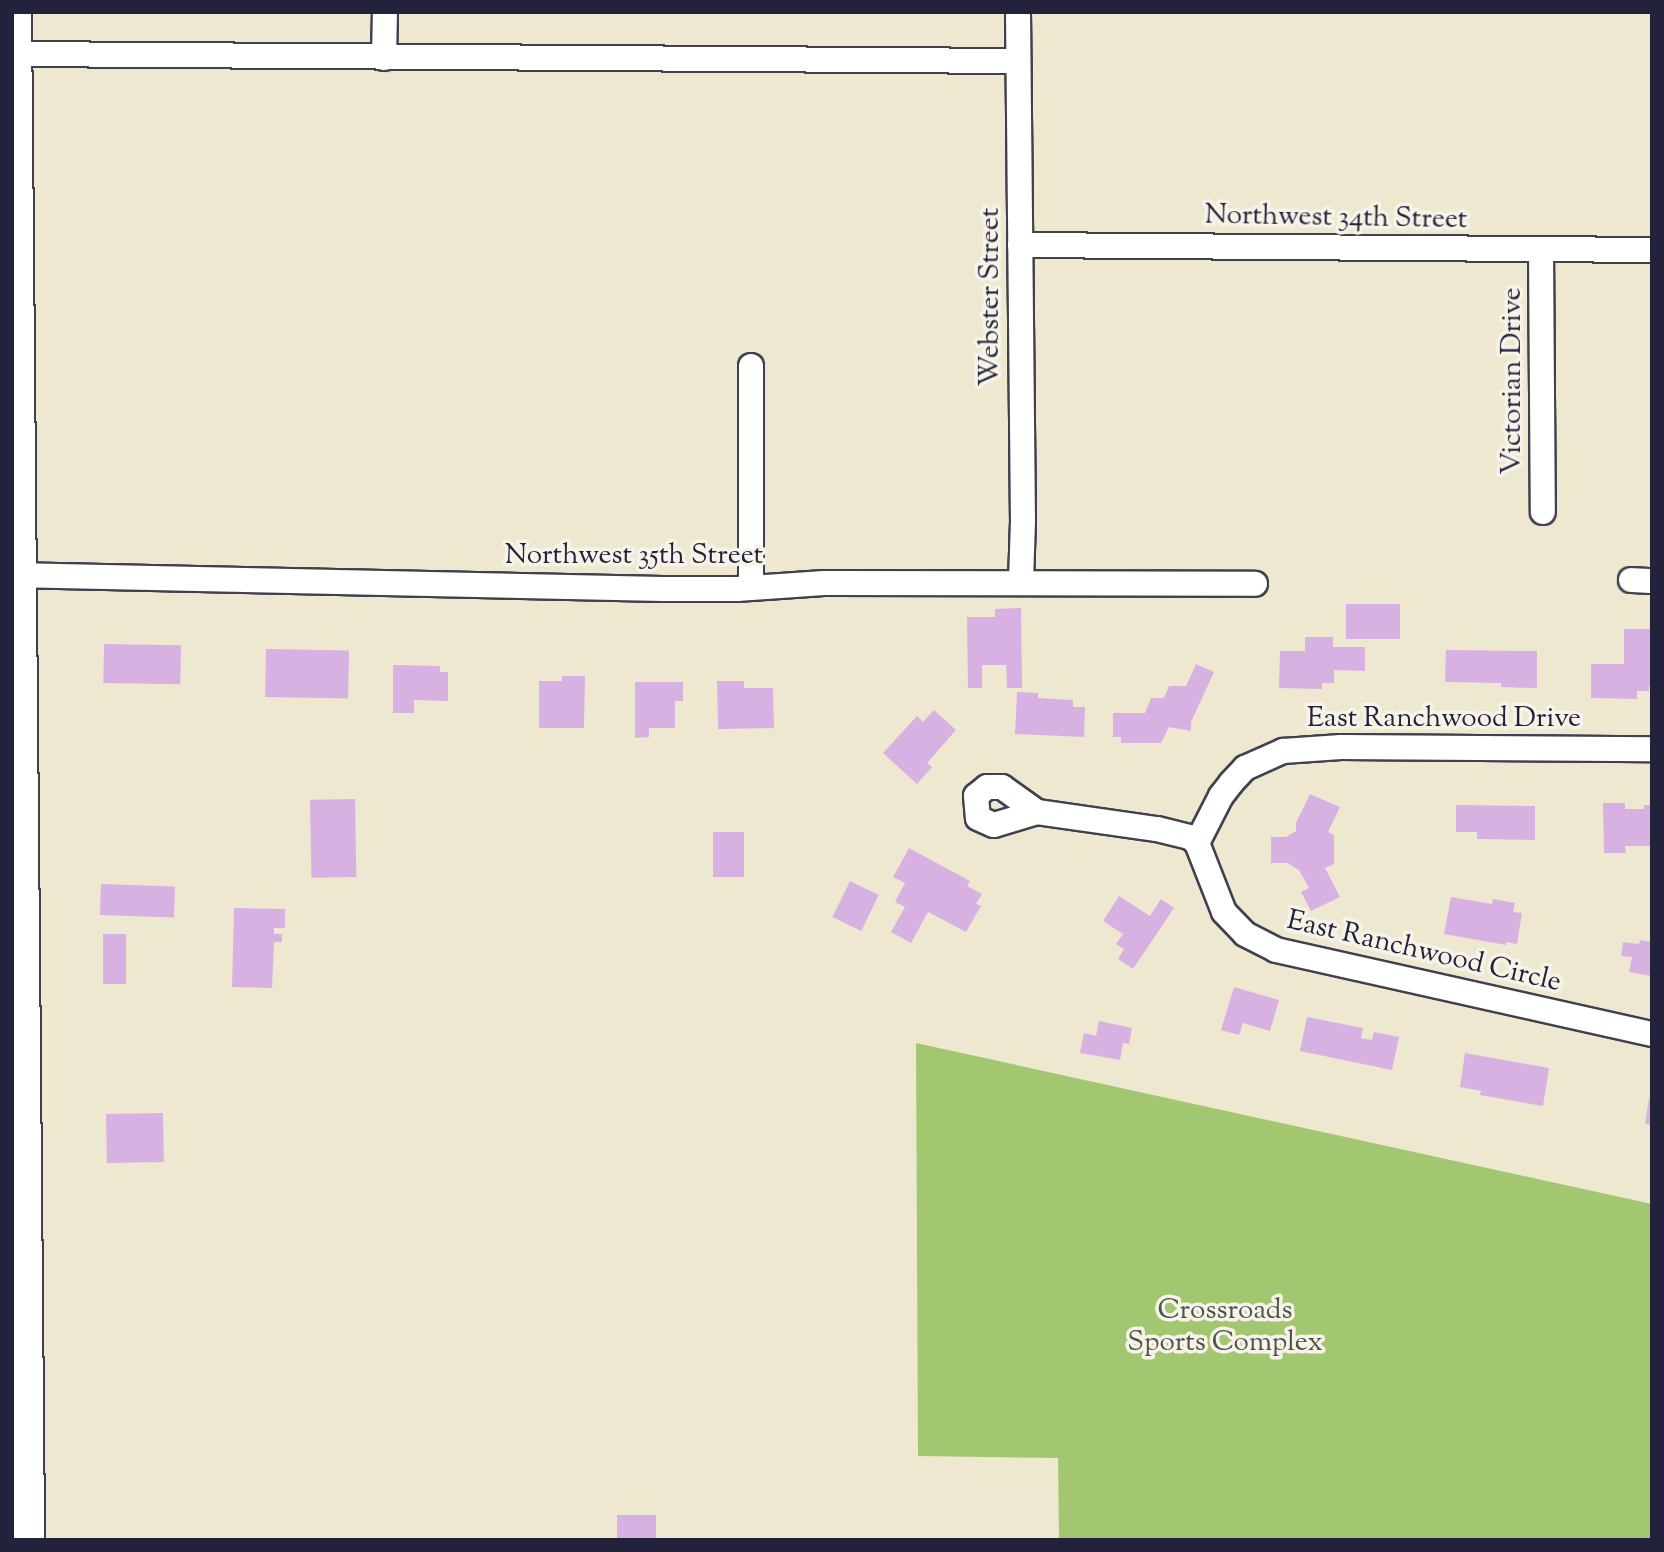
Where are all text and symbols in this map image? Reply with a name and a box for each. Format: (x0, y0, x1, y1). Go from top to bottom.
street label: Northwest 34th Street (1204, 199, 1468, 237)
street label: Webster Street (974, 208, 1008, 386)
street label: Victorian Drive (1496, 287, 1530, 475)
street label: Northwest 35th Street (505, 539, 763, 573)
street label: East Ranchwood Drive (1307, 702, 1581, 736)
street label: East Ranchwood Circle (1284, 904, 1564, 1000)
park label: Crossroads Sports Complex (1127, 1294, 1323, 1360)

